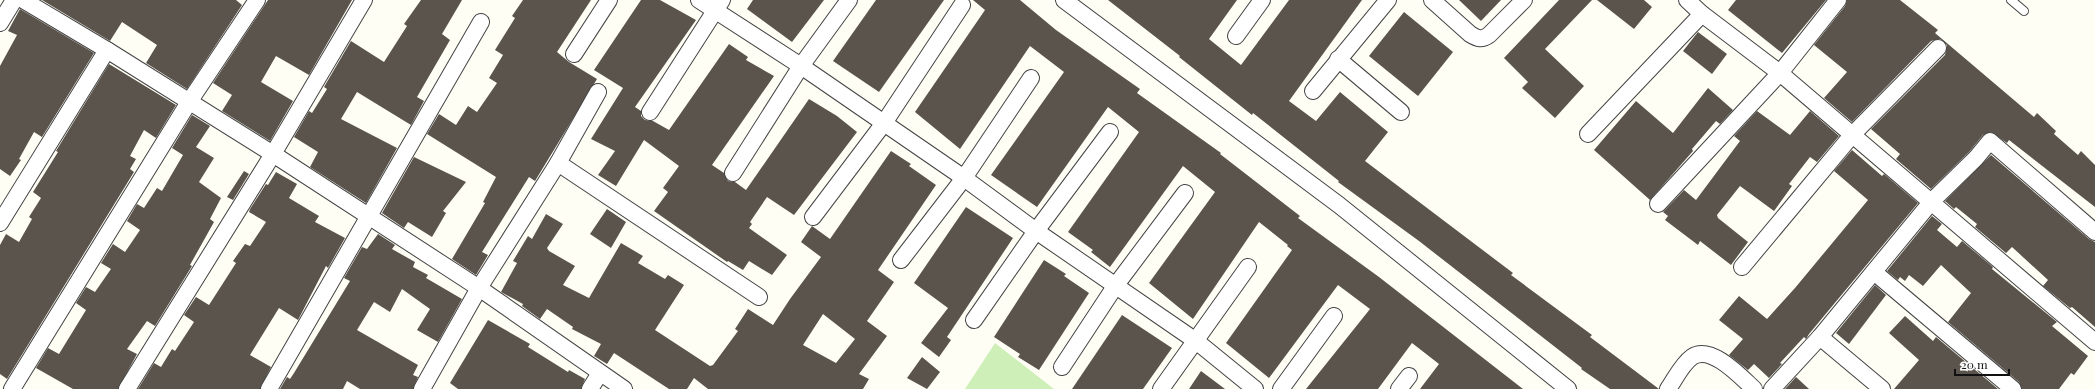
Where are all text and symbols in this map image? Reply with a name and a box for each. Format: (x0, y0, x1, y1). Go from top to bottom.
scale bar (1955, 351, 2009, 377)
text: 20 m (1961, 356, 1988, 372)

